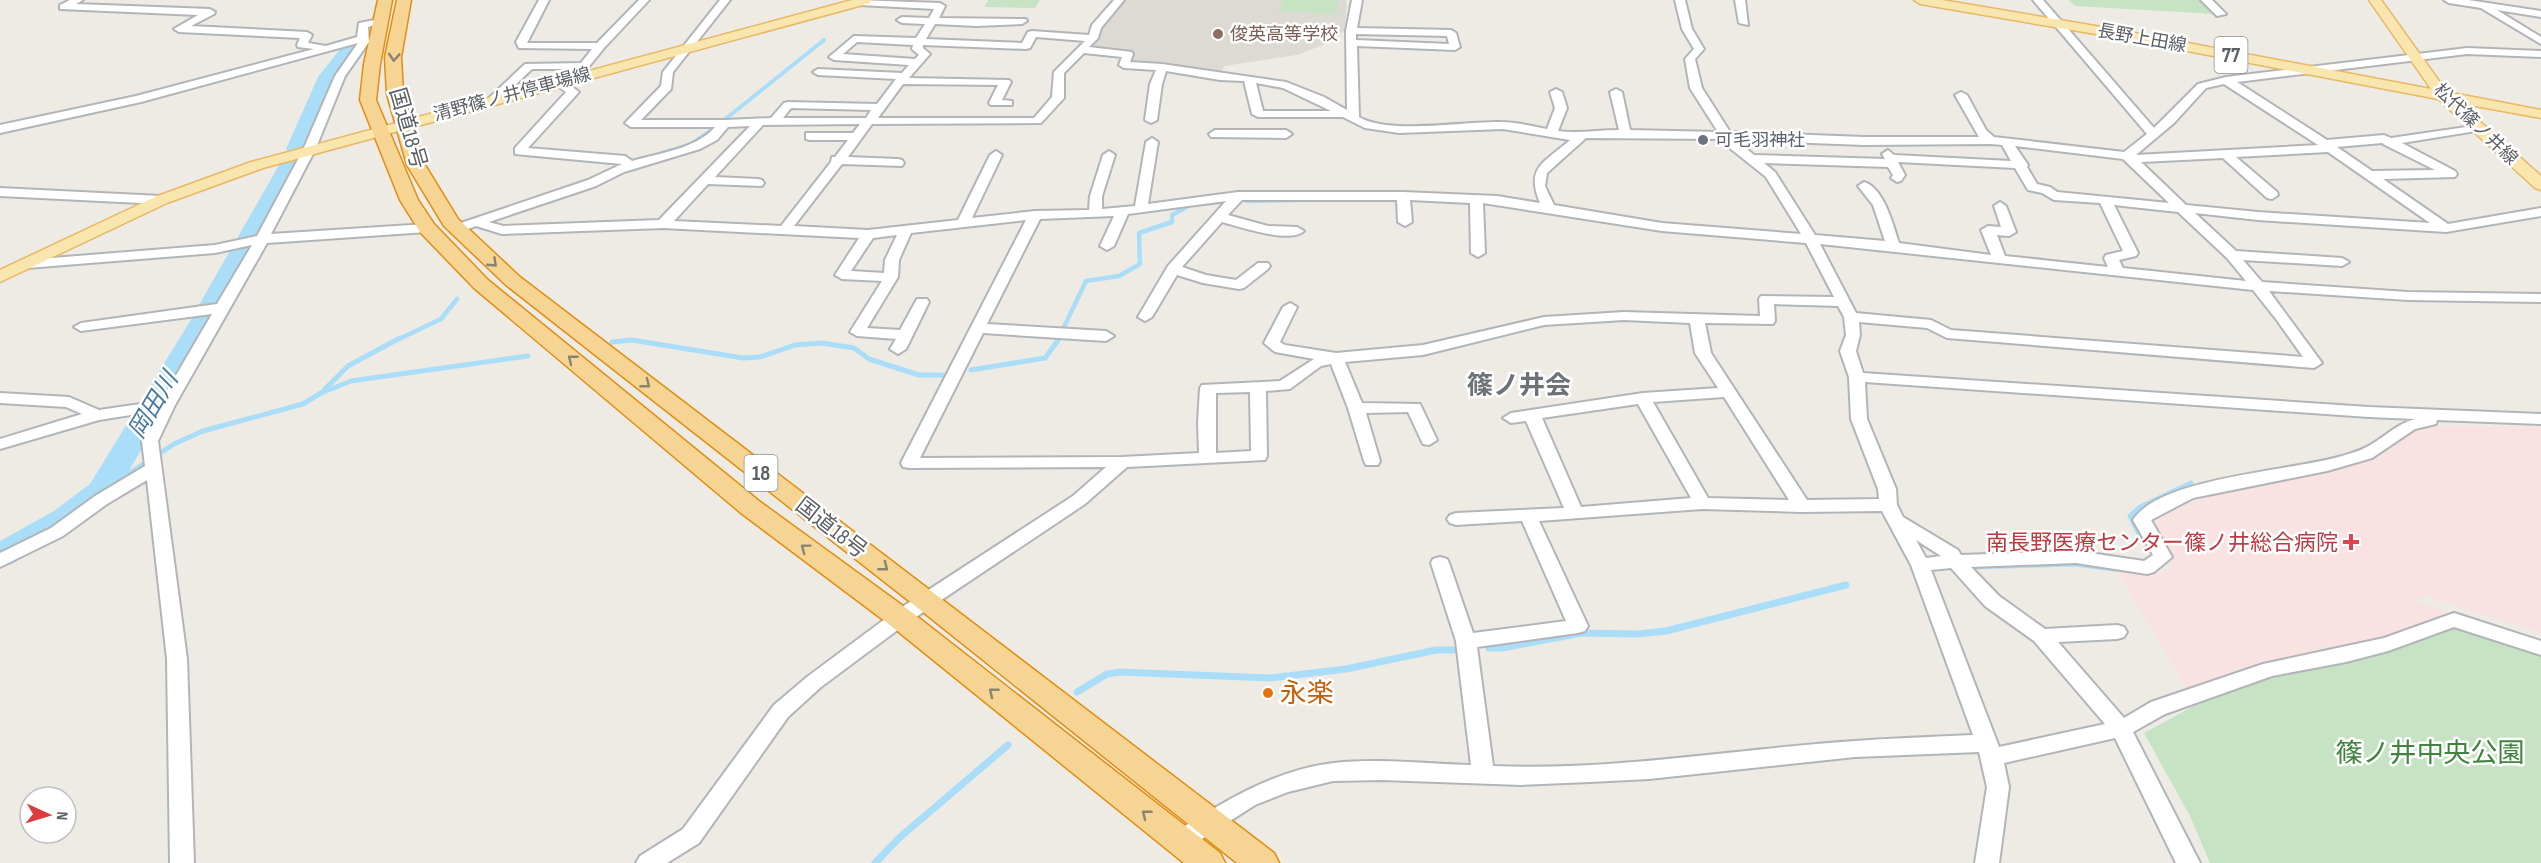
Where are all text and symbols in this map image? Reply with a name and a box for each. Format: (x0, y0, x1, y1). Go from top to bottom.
street label: 長野上田線 (2096, 20, 2188, 57)
place label: 俊英高等学校 (1230, 24, 1338, 45)
marker: 俊英高等学校 (1211, 27, 1225, 41)
road number: 77 (2214, 37, 2248, 73)
one-way arrow (388, 53, 401, 62)
street label: 清野篠ノ井停車場線 (431, 63, 593, 126)
street label: 松代篠ノ井線 (2430, 79, 2522, 169)
street label: 国道18号 (383, 85, 432, 172)
place label: 可毛羽神社 (1715, 130, 1805, 151)
marker: 可毛羽神社 (1696, 133, 1710, 147)
one-way arrow (487, 256, 497, 267)
one-way arrow (568, 356, 579, 367)
water label: 岡田川 (122, 364, 186, 444)
district label: 篠ノ井会 (1467, 371, 1571, 402)
one-way arrow (640, 377, 651, 388)
road number: 18 (744, 455, 777, 491)
street label: 国道18号 (790, 492, 872, 564)
place label: 南長野医療センター篠ノ井総合病院 (1986, 530, 2338, 557)
marker: 南長野医療センター篠ノ井総合病院 (2342, 533, 2360, 551)
one-way arrow (801, 544, 812, 555)
one-way arrow (877, 560, 888, 571)
place label: 永楽 (1280, 678, 1334, 710)
marker: 永楽 (1261, 686, 1275, 700)
one-way arrow (989, 689, 1000, 700)
park label: 篠ノ井中央公園 (2336, 738, 2525, 770)
north arrow (18, 785, 78, 845)
one-way arrow (1142, 810, 1153, 821)
text: N (52, 811, 71, 821)

